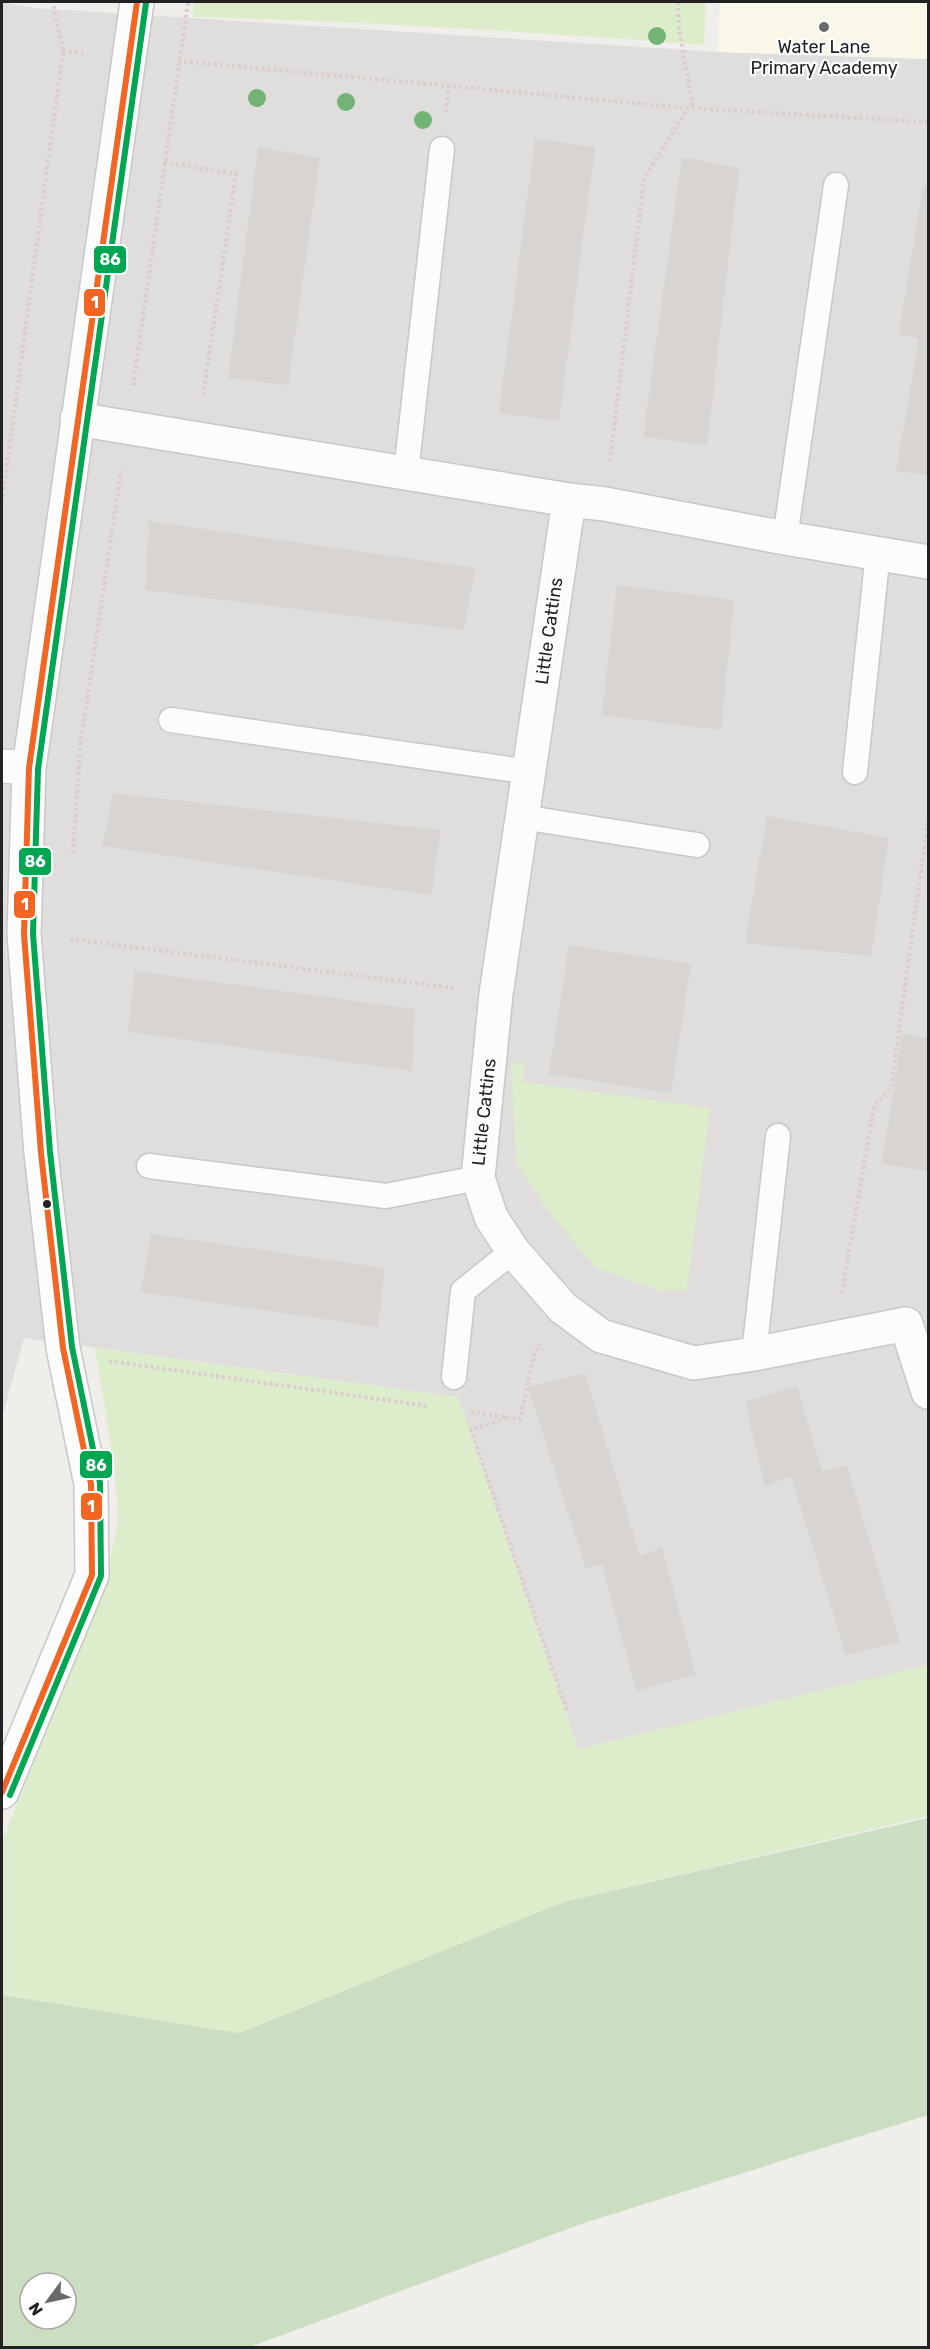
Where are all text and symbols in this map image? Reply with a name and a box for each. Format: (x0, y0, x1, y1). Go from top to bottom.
marker: Water Lane Primary Academy (817, 20, 831, 34)
place label: Water Lane Primary Academy (750, 36, 898, 79)
line badge: 86 (93, 245, 127, 274)
text: 86 (99, 250, 121, 269)
line badge: 1 (83, 288, 106, 317)
text: 1 (91, 293, 99, 312)
street label: Little Cattins (531, 576, 567, 686)
line badge: 86 (18, 847, 52, 876)
text: 86 (24, 852, 46, 871)
line badge: 1 (13, 890, 36, 919)
text: 1 (21, 895, 29, 914)
street label: Little Cattins (467, 1057, 501, 1167)
unlabelled marker (41, 1198, 53, 1210)
line badge: 86 (79, 1450, 113, 1479)
text: 86 (85, 1456, 107, 1475)
line badge: 1 (80, 1492, 103, 1521)
text: 1 (87, 1497, 95, 1516)
north arrow (18, 2271, 78, 2331)
text: N (25, 2299, 47, 2319)

